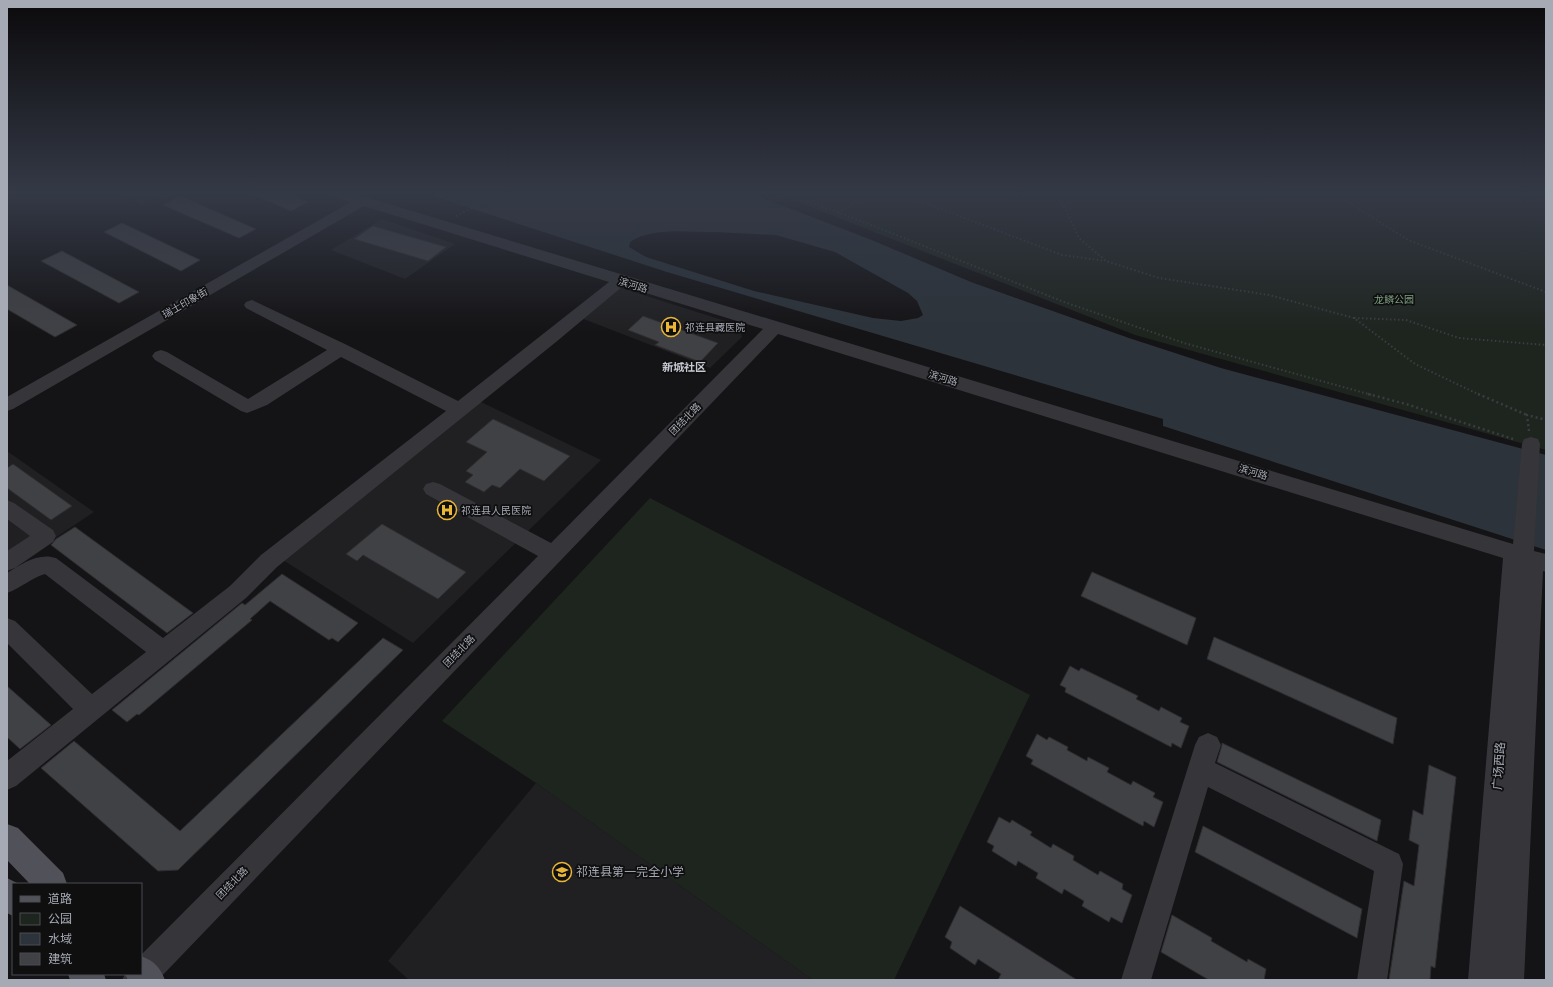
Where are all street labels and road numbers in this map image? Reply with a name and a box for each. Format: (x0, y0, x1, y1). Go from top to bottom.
street label: 滨河路 (617, 275, 649, 295)
street label: 瑞士印象街 (161, 286, 209, 320)
street label: 滨河路 (927, 368, 959, 388)
street label: 团结北路 (667, 401, 703, 437)
street label: 滨河路 (1237, 462, 1269, 482)
street label: 团结北路 (441, 633, 477, 669)
street label: 广场西路 (1490, 742, 1508, 790)
street label: 团结北路 (214, 865, 250, 901)

